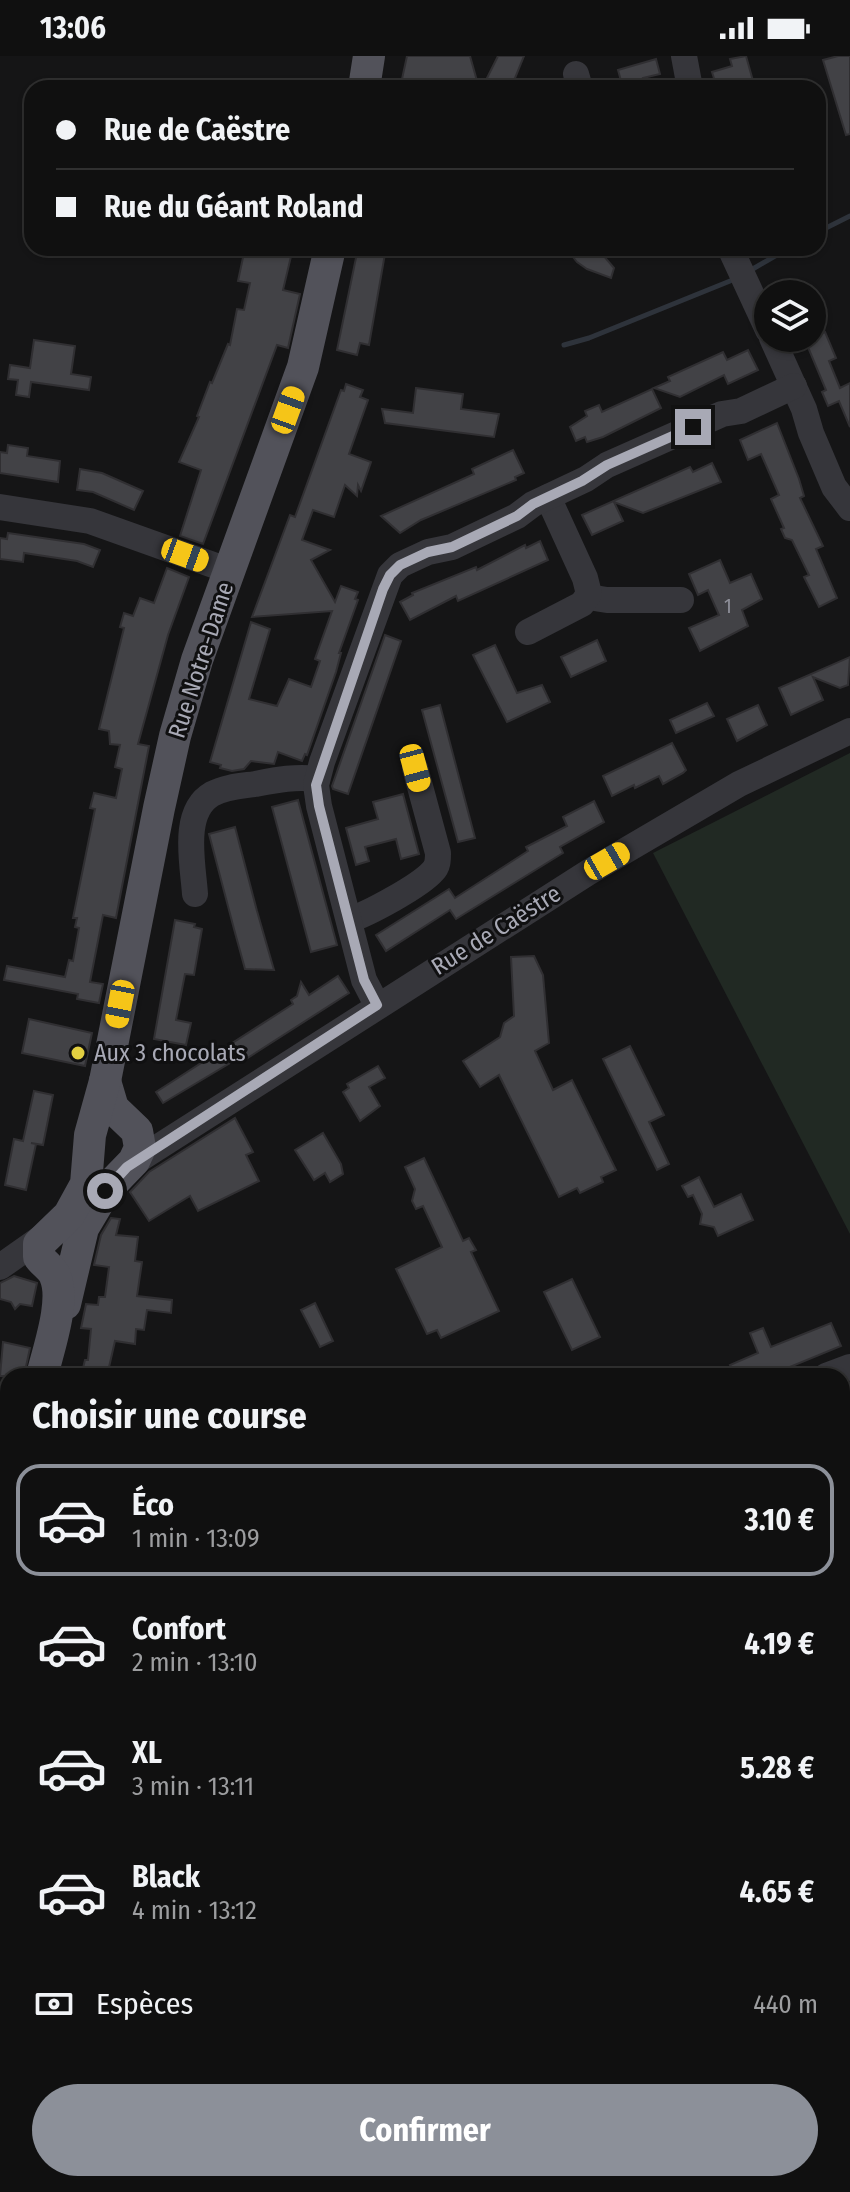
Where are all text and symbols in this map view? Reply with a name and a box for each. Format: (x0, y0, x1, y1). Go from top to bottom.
text: 13:06 (40, 10, 106, 46)
text: Rue de Caëstre (104, 112, 290, 148)
text: Rue du Géant Roland (104, 189, 364, 225)
map controls (754, 280, 826, 352)
button: layers (754, 280, 826, 352)
car (269, 383, 307, 437)
route end (675, 409, 711, 445)
car (158, 536, 212, 574)
street label: Rue Notre-Dame (163, 578, 239, 742)
house number: 1 (724, 594, 732, 618)
car (397, 742, 433, 794)
car (580, 839, 634, 883)
street label: Rue de Caëstre (426, 879, 566, 981)
car (104, 978, 136, 1030)
place label: Aux 3 chocolats (94, 1039, 246, 1067)
marker: Aux 3 chocolats (69, 1044, 87, 1062)
route start (87, 1173, 123, 1209)
text: Choisir une course (32, 1394, 307, 1438)
icon: car (36, 1484, 108, 1556)
text: Éco (132, 1487, 174, 1523)
text: 3.10 € (745, 1502, 814, 1538)
text: 1 min · 13:09 (132, 1523, 260, 1554)
icon: car (36, 1608, 108, 1680)
text: Confort (132, 1611, 226, 1647)
text: 4.19 € (744, 1626, 814, 1662)
text: 2 min · 13:10 (132, 1647, 258, 1678)
icon: car (36, 1732, 108, 1804)
text: XL (132, 1735, 162, 1771)
text: 5.28 € (740, 1750, 814, 1786)
text: 3 min · 13:11 (132, 1771, 254, 1802)
icon: car (36, 1856, 108, 1928)
text: Black (132, 1859, 200, 1895)
text: 4.65 € (739, 1874, 814, 1910)
text: 4 min · 13:12 (132, 1895, 257, 1926)
icon: cash (32, 1982, 76, 2026)
text: Espèces (96, 1986, 193, 2022)
text: 440 m (753, 1989, 818, 2020)
button: Confirmer (32, 2084, 818, 2176)

